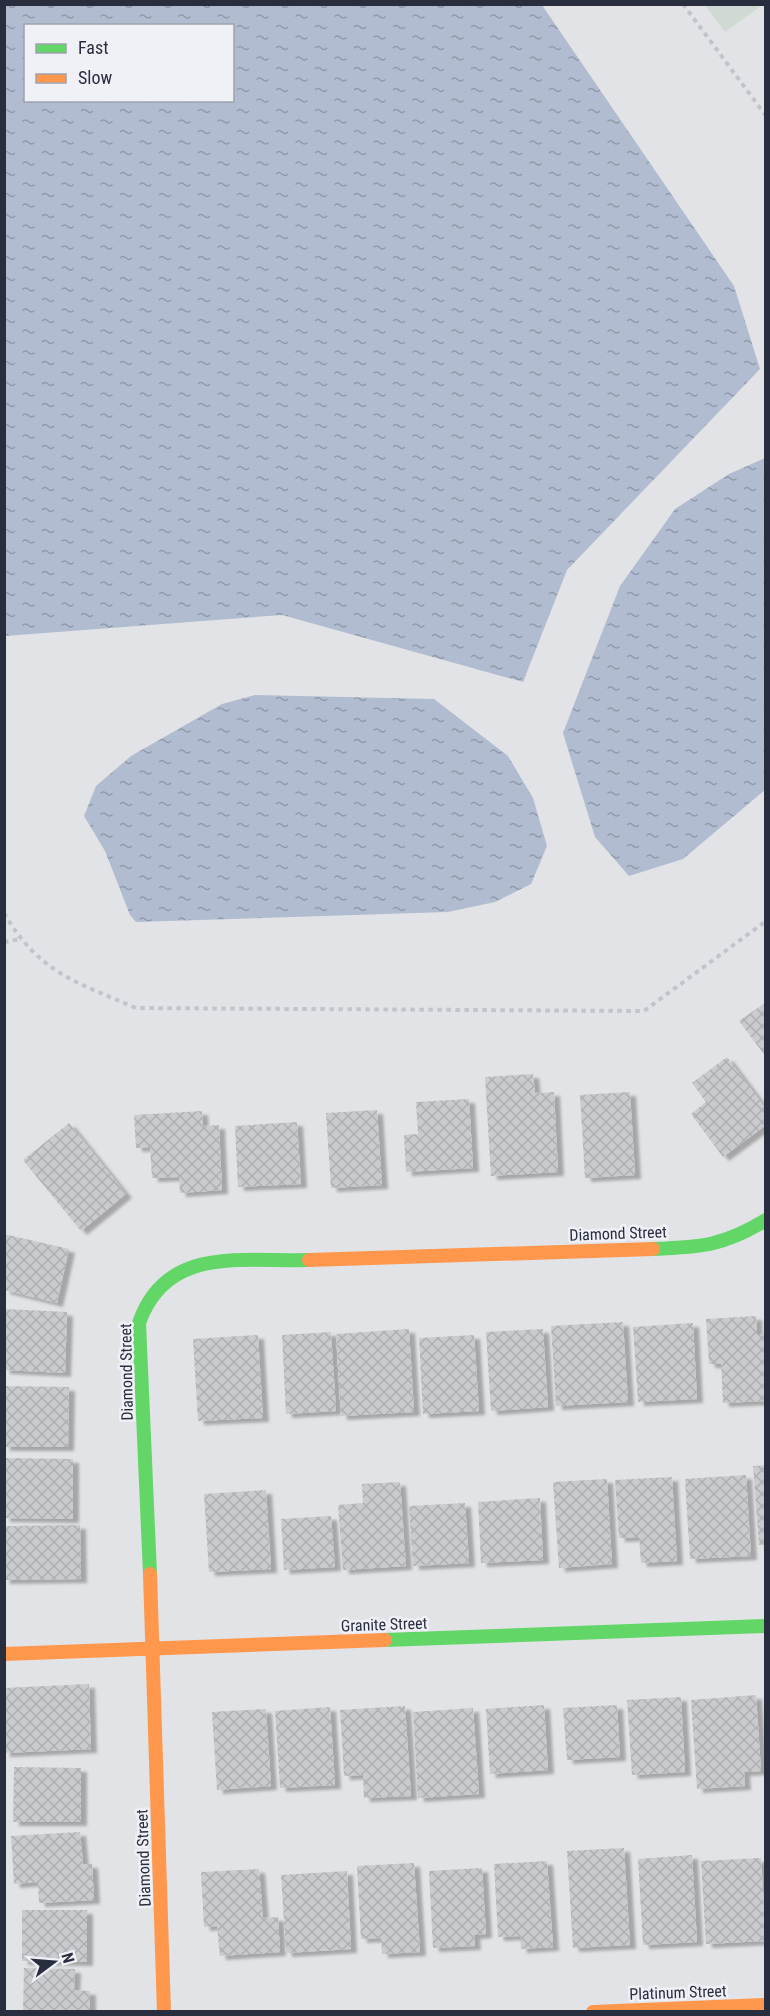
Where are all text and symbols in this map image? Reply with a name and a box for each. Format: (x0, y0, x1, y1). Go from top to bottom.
legend (24, 24, 234, 102)
text: Fast (78, 37, 109, 58)
text: Slow (78, 67, 113, 88)
street label: Diamond Street (569, 1222, 667, 1245)
street label: Diamond Street (116, 1323, 137, 1421)
street label: Granite Street (340, 1613, 428, 1636)
street label: Diamond Street (132, 1809, 155, 1907)
north arrow (24, 1932, 84, 1992)
text: N (57, 1951, 78, 1965)
street label: Platinum Street (629, 1981, 727, 2004)

